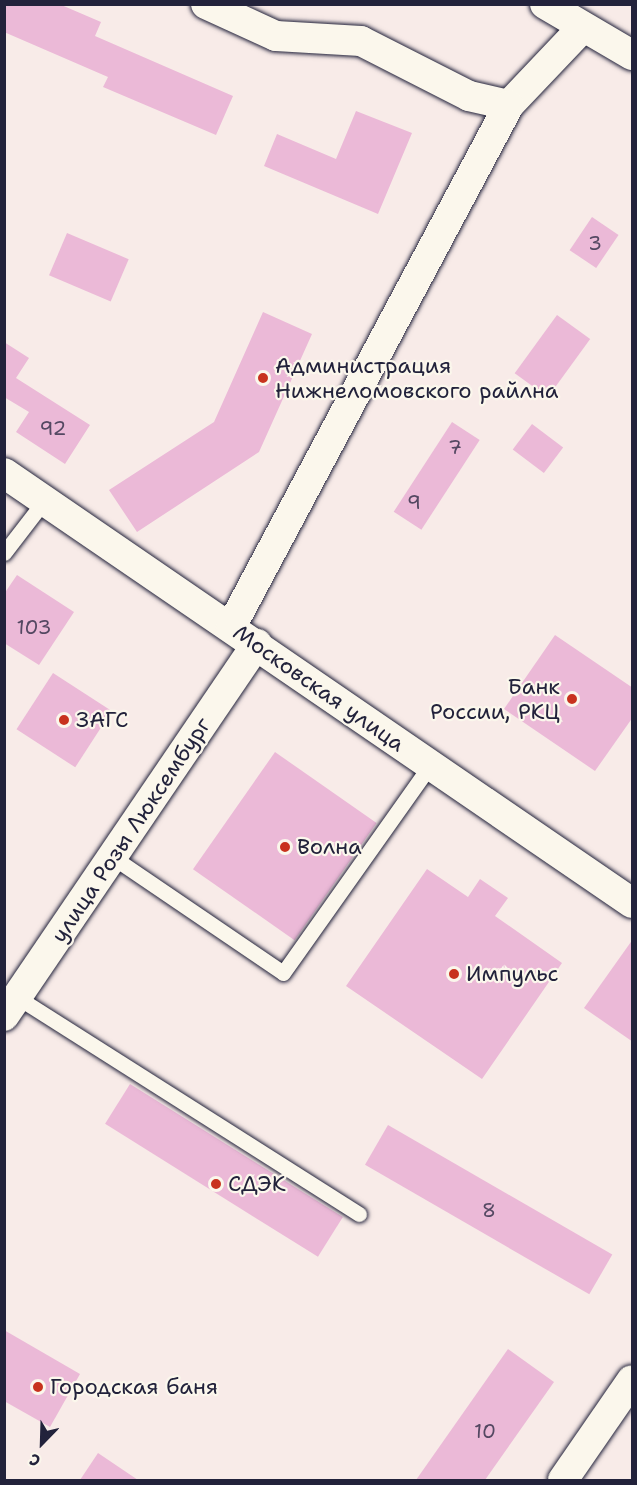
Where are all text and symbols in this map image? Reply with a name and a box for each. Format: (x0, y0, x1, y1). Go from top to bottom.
house number: 3 (588, 231, 602, 255)
place label: Администрация Нижнеломовского райлна (275, 352, 558, 404)
marker: Администрация Нижнеломовского райлна (256, 371, 270, 385)
house number: 92 (40, 416, 66, 440)
house number: 7 (448, 435, 462, 459)
house number: 9 (407, 490, 421, 514)
house number: 103 (17, 615, 51, 639)
street label: Московская улица (228, 619, 410, 757)
place label: Банк России, РКЦ (430, 673, 560, 724)
marker: Банк России, РКЦ (565, 692, 579, 706)
place label: ЗАГС (76, 707, 129, 733)
street label: улица Розы Люксембург (46, 712, 216, 948)
marker: ЗАГС (57, 713, 71, 727)
place label: Волна (297, 834, 362, 860)
marker: Волна (278, 840, 292, 854)
place label: Импульс (466, 961, 559, 987)
marker: Импульс (447, 967, 461, 981)
place label: СДЭК (228, 1171, 286, 1197)
marker: СДЭК (209, 1177, 223, 1191)
house number: 8 (482, 1198, 496, 1222)
place label: Городская баня (50, 1374, 218, 1400)
marker: Городская баня (31, 1380, 45, 1394)
north arrow (12, 1413, 72, 1473)
house number: 10 (474, 1419, 496, 1443)
text: С (26, 1448, 43, 1472)

